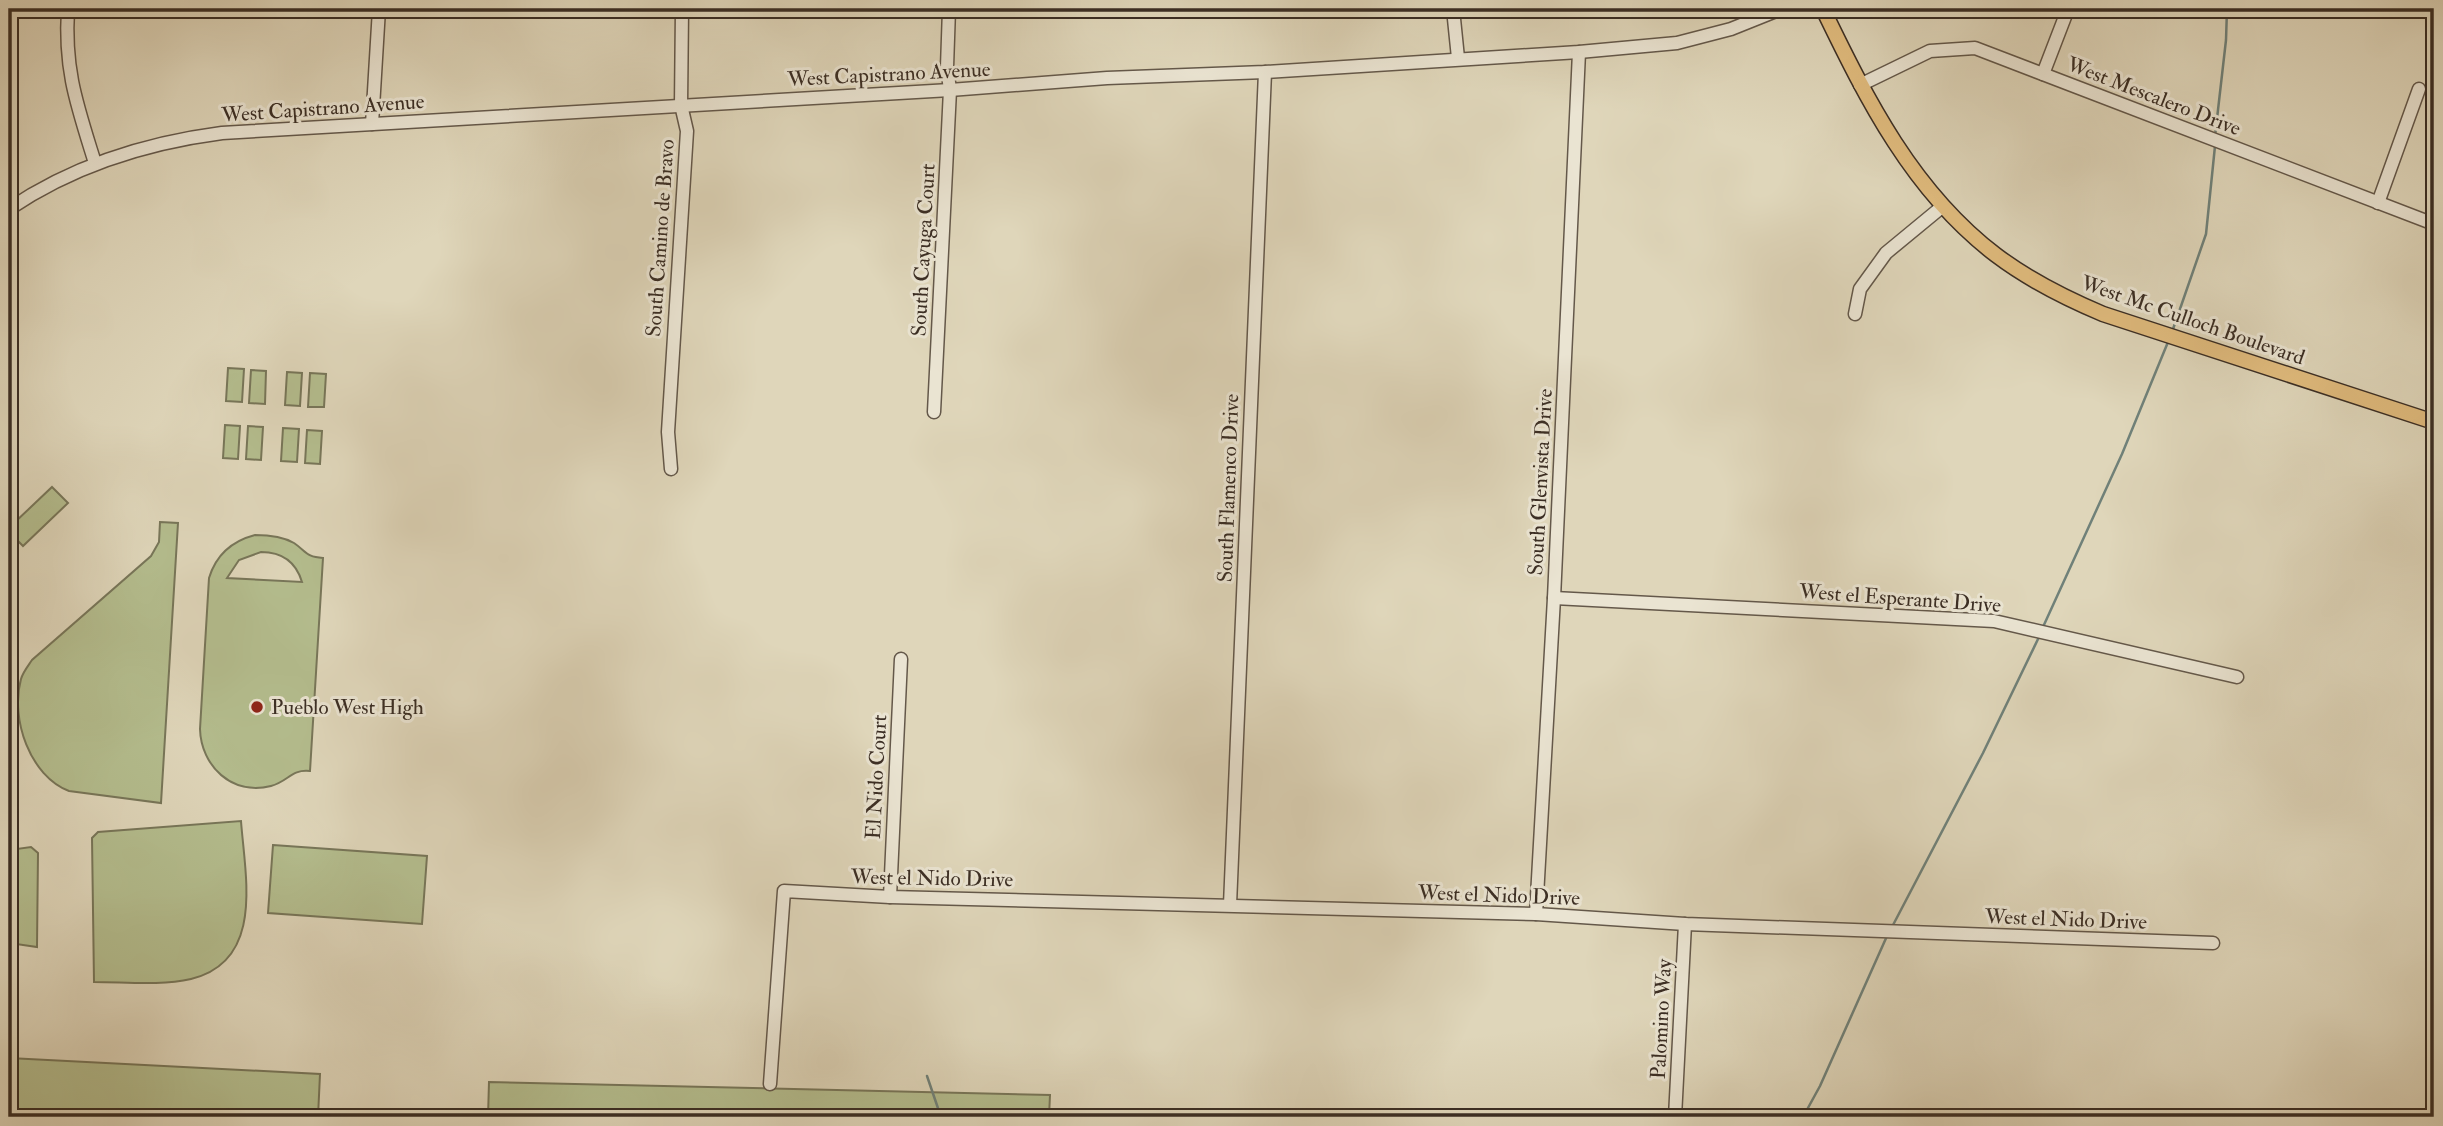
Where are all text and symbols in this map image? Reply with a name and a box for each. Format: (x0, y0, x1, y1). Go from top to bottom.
street label: West Mescalero Drive (2062, 51, 2245, 142)
street label: West Capistrano Avenue (786, 56, 991, 93)
street label: West Capistrano Avenue (220, 88, 426, 129)
street label: South Camino de Bravo (640, 138, 681, 338)
street label: South Cayuga Court (905, 163, 942, 337)
street label: West Mc Culloch Boulevard (2077, 269, 2309, 372)
street label: South Glenvista Drive (1522, 388, 1559, 576)
street label: South Flamenco Drive (1212, 393, 1245, 583)
street label: West el Esperante Drive (1797, 578, 2002, 619)
place label: Pueblo West High (271, 694, 424, 721)
marker: Pueblo West High (249, 699, 265, 715)
street label: El Nido Court (860, 714, 893, 840)
street label: West el Nido Drive (850, 864, 1014, 893)
street label: West el Nido Drive (1416, 879, 1581, 912)
street label: West el Nido Drive (1983, 903, 2148, 936)
street label: Palomino Way (1645, 958, 1678, 1080)

